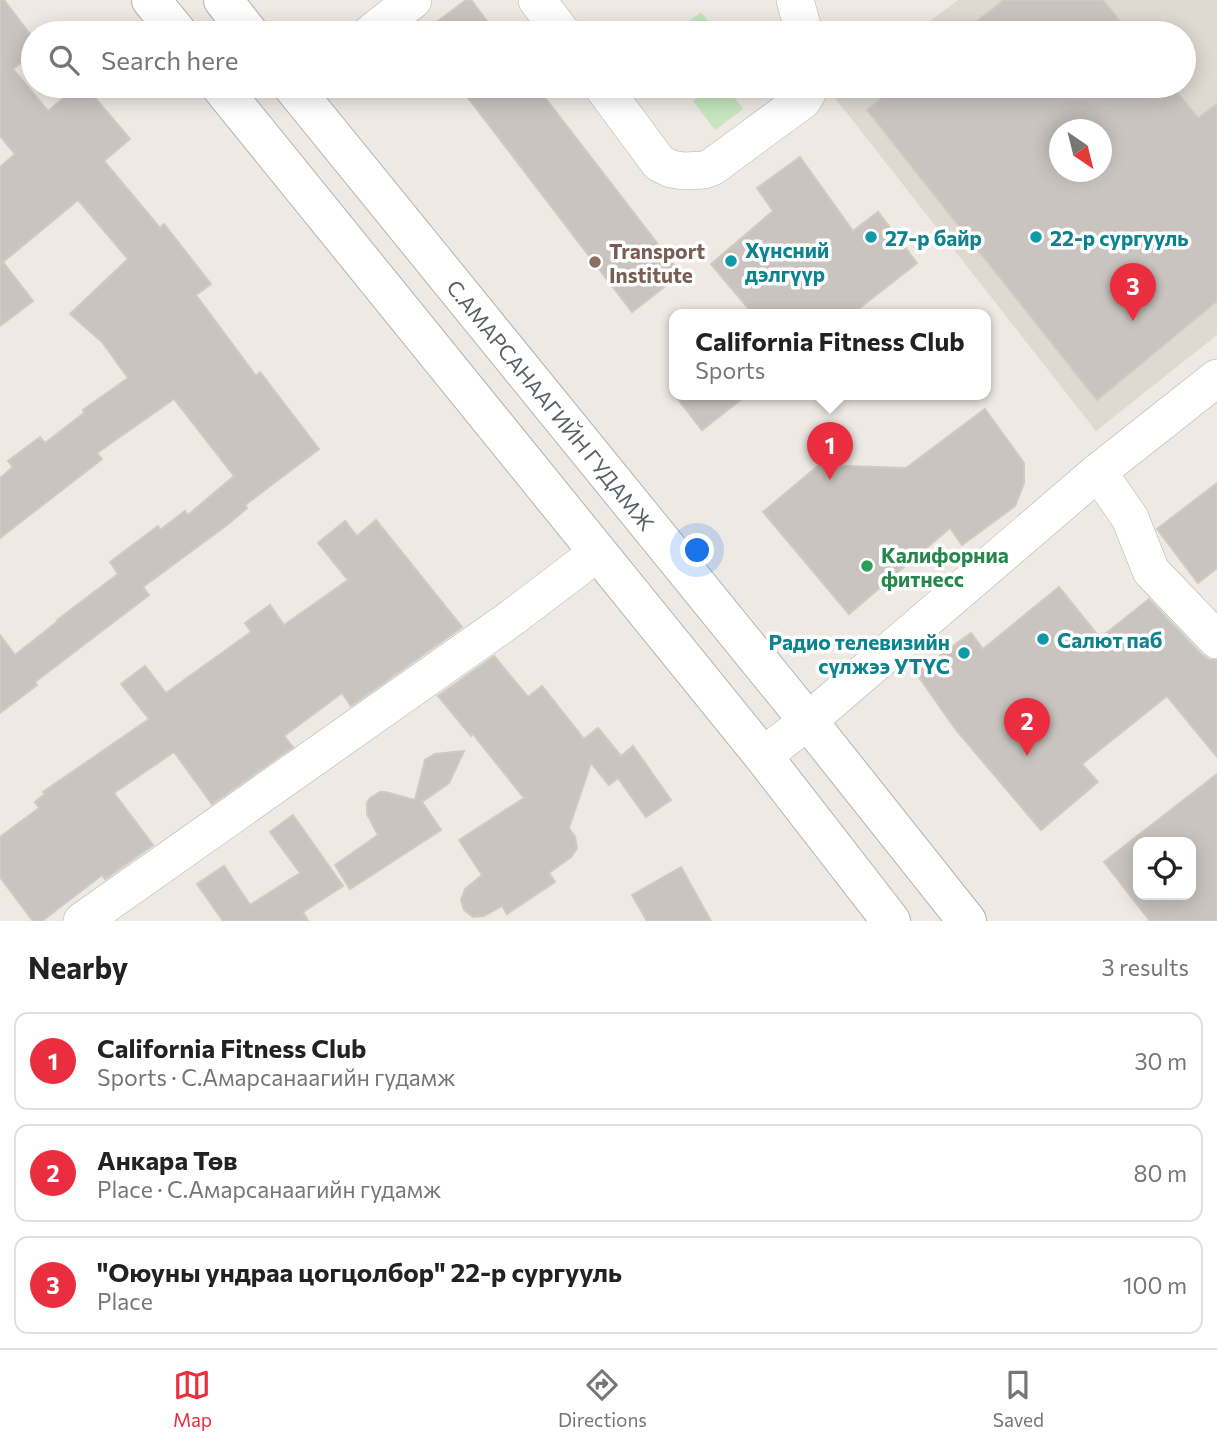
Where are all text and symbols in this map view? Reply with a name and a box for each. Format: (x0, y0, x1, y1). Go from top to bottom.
search box (21, 21, 1196, 98)
icon: search (45, 41, 83, 79)
text: Search here (101, 44, 239, 75)
north arrow (1049, 119, 1112, 182)
place label: 27-р байр (885, 225, 982, 250)
place label: 22-р сургууль (1050, 225, 1188, 250)
marker: 27-р байр (863, 229, 879, 245)
marker: 22-р сургууль (1028, 229, 1044, 245)
place label: Хүнсний дэлгүүр (745, 237, 829, 286)
place label: Transport Institute (609, 238, 705, 287)
marker: Хүнсний дэлгүүр (723, 253, 739, 269)
marker: Transport Institute (587, 254, 603, 270)
pin: 3 (1110, 263, 1156, 321)
street label: С.АМАРСАНААГИЙН ГУДАМЖ (442, 275, 660, 536)
popup (669, 309, 991, 400)
text: California Fitness Club (695, 325, 965, 356)
text: Sports (695, 356, 765, 384)
pin: 1 (807, 422, 853, 480)
your location (680, 533, 714, 567)
place label: Калифорниа фитнесс (881, 542, 1009, 591)
marker: Калифорниа фитнесс (859, 558, 875, 574)
place label: Салют паб (1057, 627, 1162, 652)
place label: Радио телевизийн сүлжээ УТҮС (768, 629, 950, 678)
marker: Салют паб (1035, 631, 1051, 647)
marker: Радио телевизийн сүлжээ УТҮС (956, 645, 972, 661)
pin: 2 (1004, 698, 1050, 756)
map controls (1133, 837, 1196, 900)
button: locate (1133, 837, 1196, 900)
text: Nearby (28, 948, 128, 985)
text: 3 results (1102, 953, 1189, 981)
text: California Fitness Club (97, 1032, 366, 1063)
text: 1 (48, 1047, 58, 1075)
text: 30 m (1134, 1047, 1187, 1075)
text: Sports · С.Амарсанаагийн гудамж (97, 1063, 455, 1091)
text: Анкара Төв (97, 1144, 238, 1175)
text: 2 (46, 1159, 60, 1187)
text: 80 m (1134, 1159, 1187, 1187)
text: Place · С.Амарсанаагийн гудамж (97, 1175, 441, 1203)
text: "Оюуны ундраа цогцолбор" 22-р сургууль (97, 1256, 622, 1287)
text: 3 (46, 1271, 60, 1299)
text: 100 m (1123, 1271, 1187, 1299)
text: Place (97, 1287, 153, 1315)
tab: Map (173, 1366, 212, 1431)
tab: Directions (558, 1366, 647, 1431)
tab: Saved (993, 1366, 1044, 1431)

